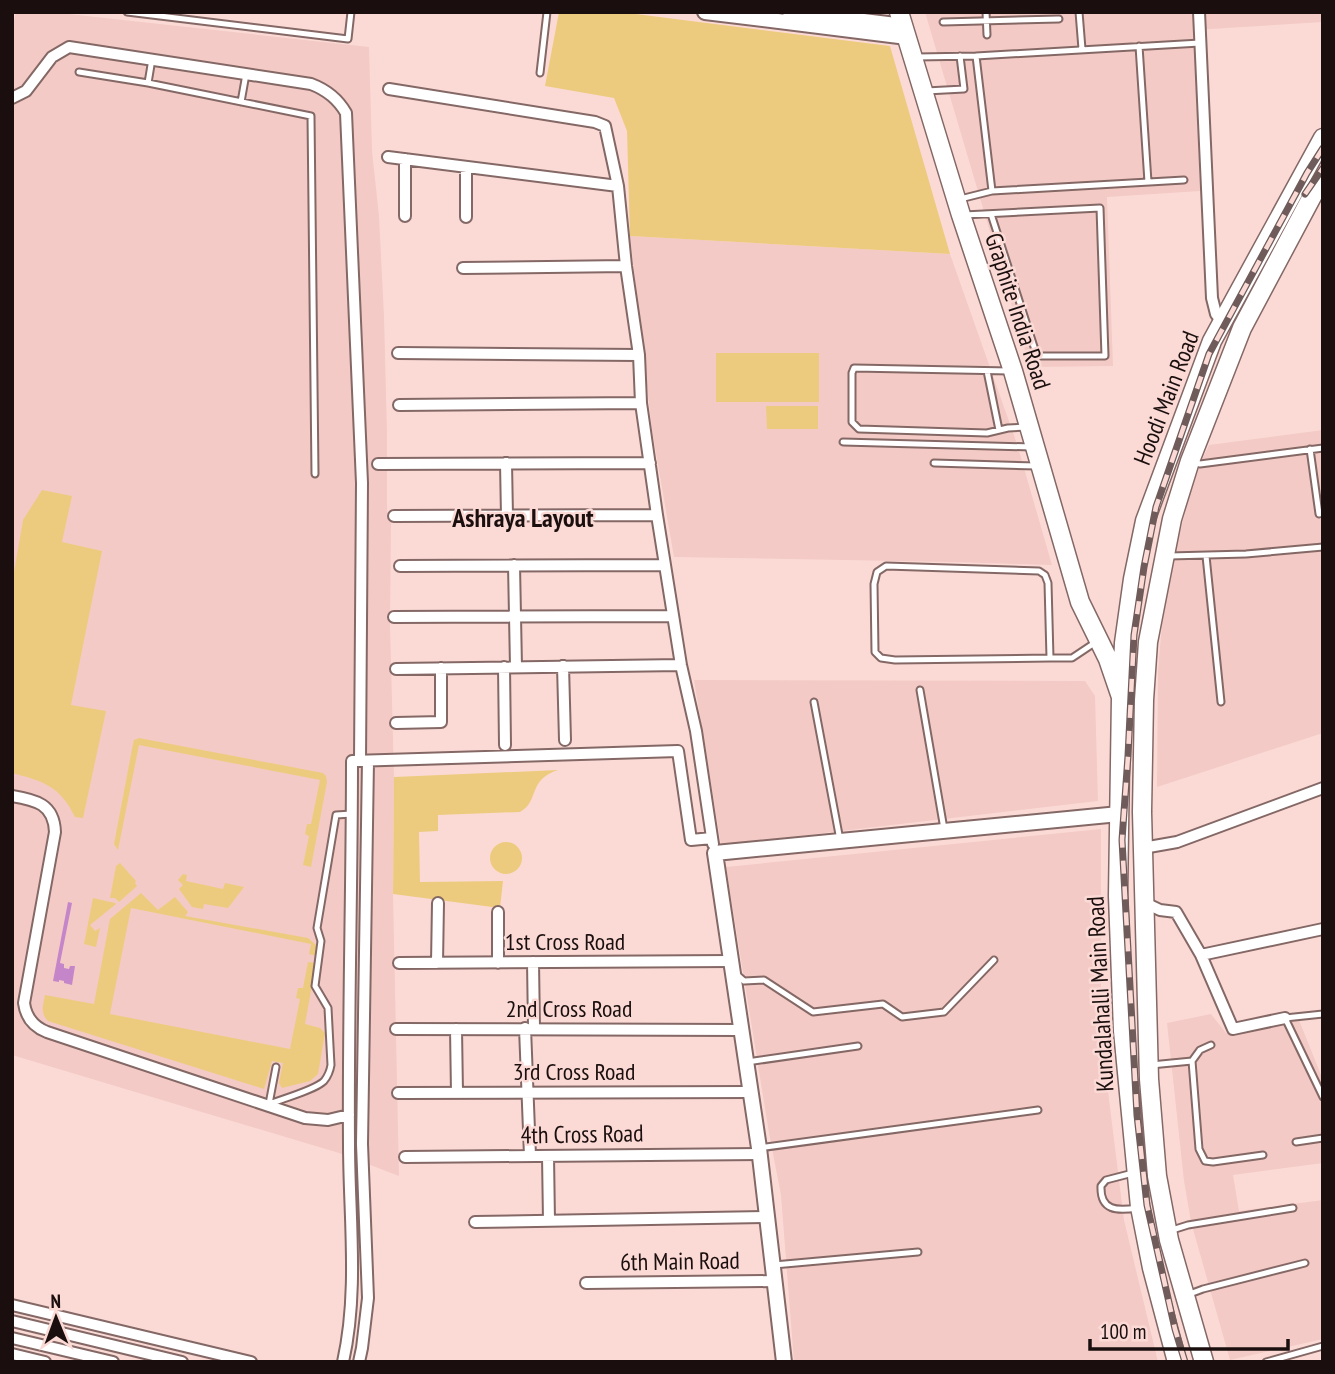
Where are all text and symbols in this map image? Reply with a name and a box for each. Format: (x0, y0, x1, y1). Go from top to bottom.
street label: Graphite India Road (978, 229, 1058, 393)
street label: Hoodi Main Road (1126, 327, 1206, 469)
district label: Ashraya Layout (451, 501, 594, 534)
street label: Kundalahalli Main Road (1079, 895, 1121, 1093)
street label: 1st Cross Road (505, 926, 625, 957)
street label: 2nd Cross Road (506, 993, 632, 1024)
street label: 3rd Cross Road (513, 1056, 635, 1087)
street label: 4th Cross Road (520, 1117, 644, 1151)
street label: 6th Main Road (620, 1244, 740, 1278)
north arrow (21, 1283, 91, 1353)
text: N (50, 1289, 61, 1313)
scale bar (1090, 1308, 1288, 1352)
text: 100 m (1100, 1318, 1146, 1345)

